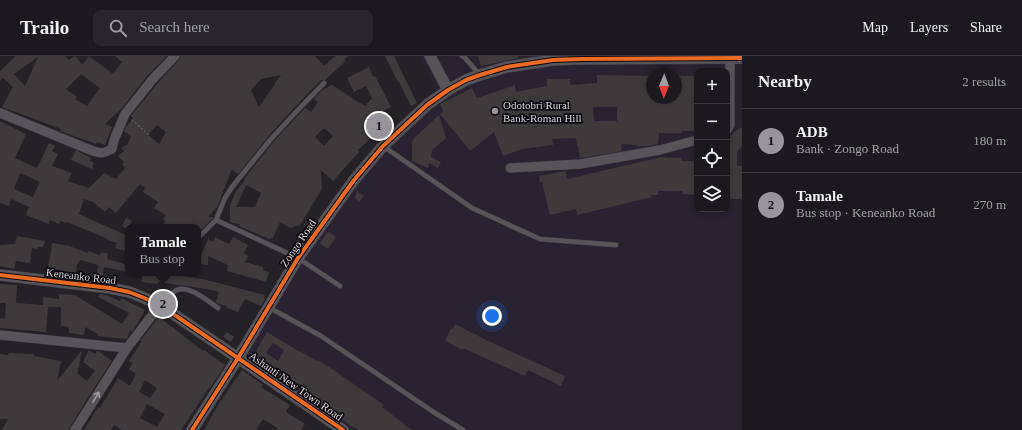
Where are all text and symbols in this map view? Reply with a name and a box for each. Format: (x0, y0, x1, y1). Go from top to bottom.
search box (93, 10, 373, 46)
text: Trailo (20, 17, 69, 38)
icon: search (107, 17, 129, 39)
text: Search here (139, 19, 210, 35)
text: Map (862, 20, 888, 35)
text: Layers (910, 20, 948, 35)
text: Share (970, 20, 1002, 35)
north arrow (646, 68, 682, 104)
map controls (694, 68, 730, 212)
button: + (694, 68, 730, 104)
text: Nearby (758, 72, 812, 91)
text: 2 results (962, 74, 1006, 89)
place label: Odotobri Rural Bank-Roman Hill (503, 99, 582, 124)
button: − (694, 104, 730, 140)
marker: Odotobri Rural Bank-Roman Hill (490, 106, 500, 116)
pin: 1 (366, 111, 392, 141)
text: ADB (796, 124, 828, 140)
text: 1 (768, 133, 774, 148)
text: 180 m (973, 133, 1006, 148)
button: locate (694, 140, 730, 176)
text: Bank · Zongo Road (796, 141, 899, 156)
button: layers (694, 176, 730, 212)
text: Tamale (796, 188, 843, 204)
text: 2 (768, 197, 774, 212)
text: 270 m (973, 197, 1006, 212)
text: Bus stop · Keneanko Road (796, 205, 935, 220)
street label: Zongo Road (278, 217, 319, 269)
popup (125, 224, 201, 276)
text: Tamale (140, 234, 186, 250)
text: Bus stop (140, 251, 185, 266)
street label: Keneanko Road (45, 266, 117, 286)
pin: 2 (150, 289, 176, 319)
your location (482, 306, 502, 326)
street label: Ashanti New Town Road (247, 349, 345, 423)
one-way arrow (92, 391, 100, 403)

